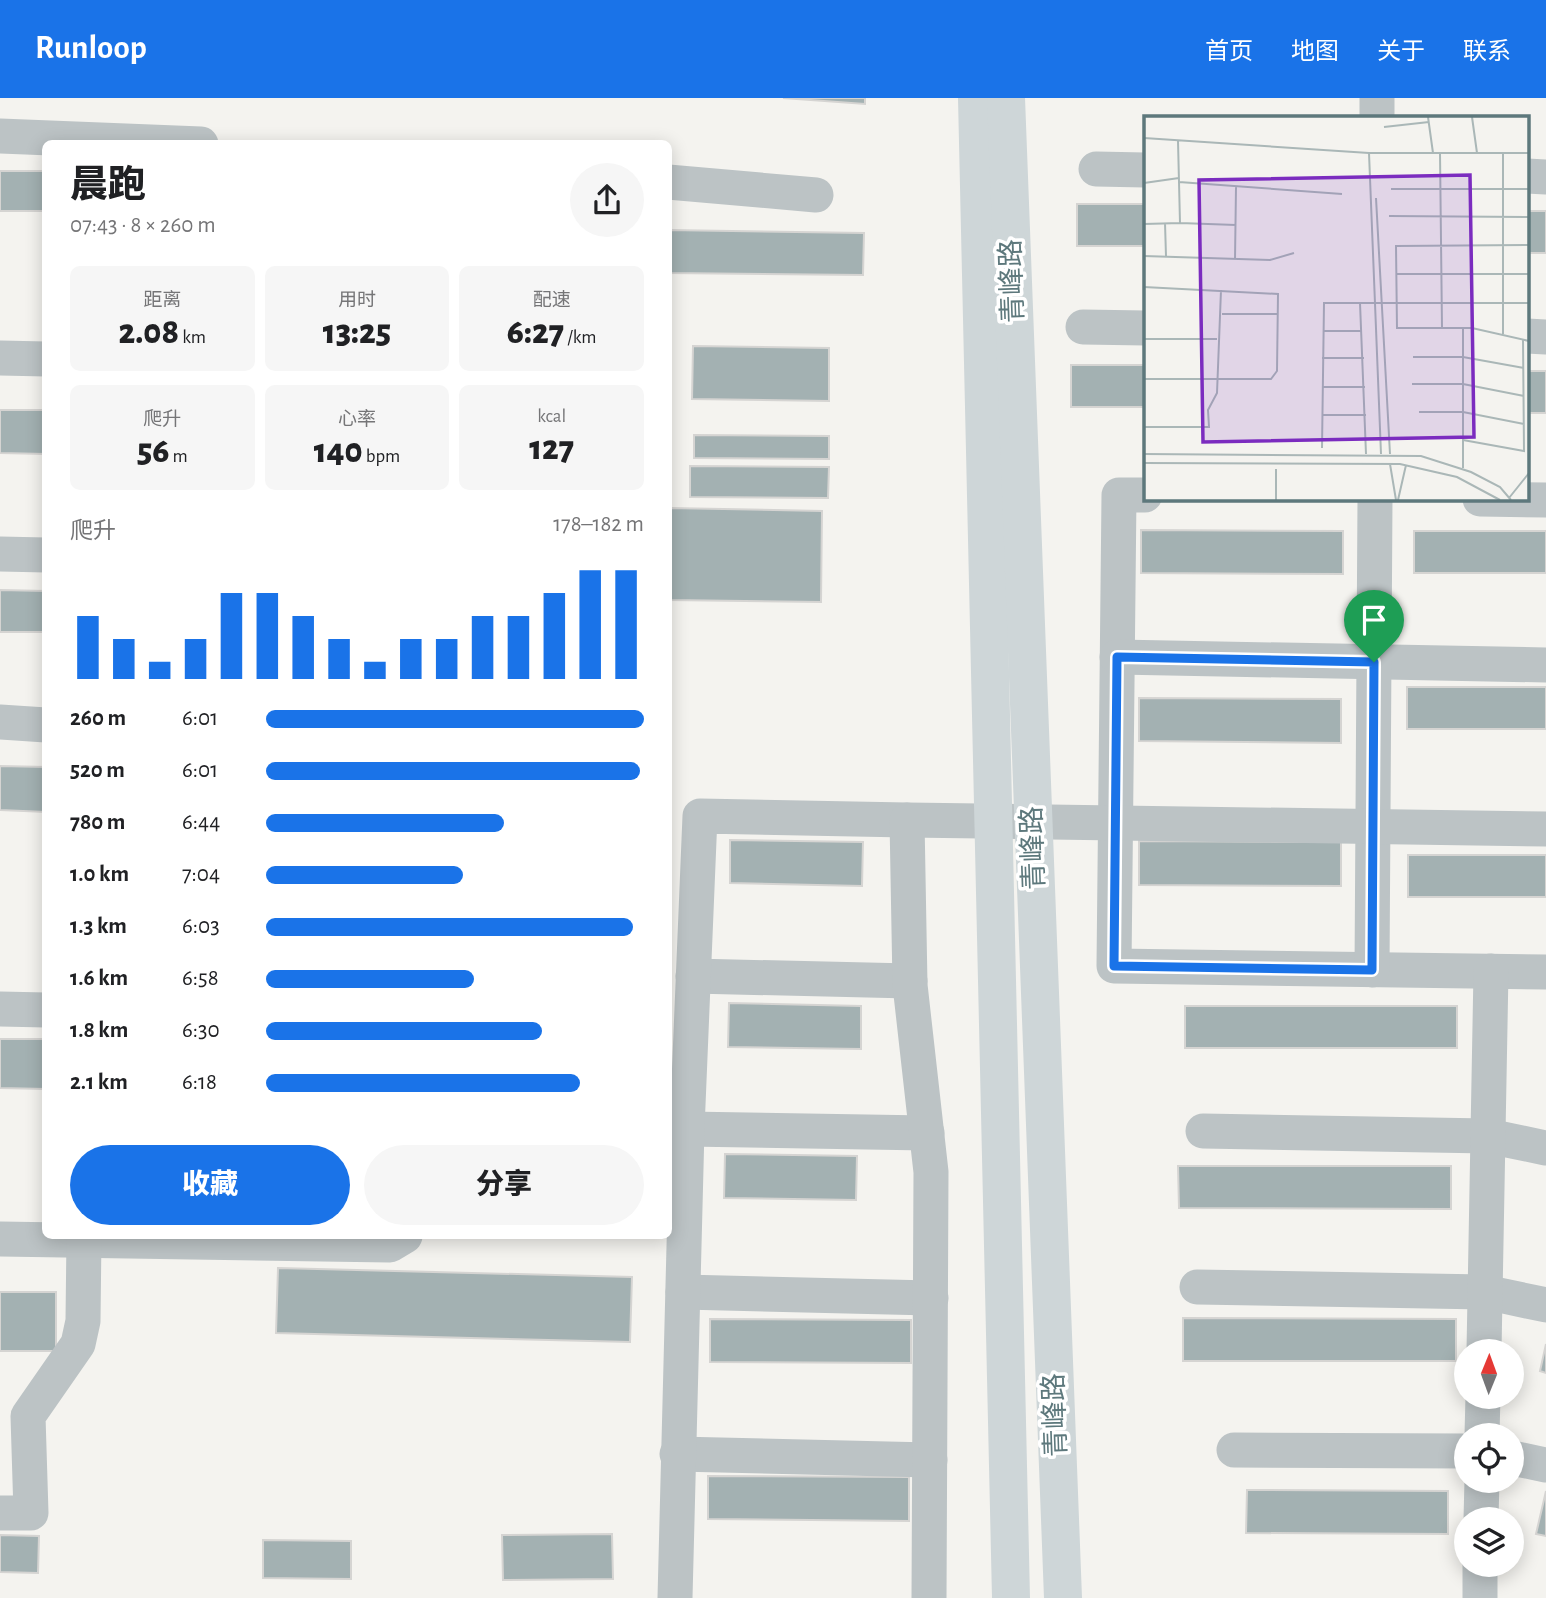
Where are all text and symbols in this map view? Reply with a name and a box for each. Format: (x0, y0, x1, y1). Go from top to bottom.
text: Runloop (35, 32, 147, 65)
text: 首页 (1205, 40, 1253, 64)
text: 地图 (1291, 40, 1339, 64)
text: 关于 (1377, 40, 1425, 64)
text: 联系 (1463, 40, 1511, 64)
inset map (1144, 116, 1528, 500)
button: share (570, 163, 644, 237)
text: 晨跑 (70, 167, 146, 205)
text: 07:43 · 8 × 260 m (70, 214, 216, 237)
street label: 青峰路 (996, 239, 1028, 324)
text: 距离 (143, 291, 181, 310)
text: 用时 (338, 291, 376, 310)
text: 配速 (533, 291, 571, 310)
text: 2.08 (119, 315, 179, 350)
text: 13:25 (323, 315, 391, 350)
text: 6:27 (507, 315, 564, 350)
text: km (179, 328, 206, 347)
text: /km (564, 328, 597, 347)
text: kcal (537, 407, 566, 426)
text: 爬升 (143, 410, 181, 429)
text: 心率 (338, 410, 376, 429)
text: 127 (529, 431, 574, 466)
text: 56 (137, 434, 169, 469)
text: 140 (314, 434, 363, 469)
text: m (169, 447, 188, 466)
text: bpm (363, 447, 400, 466)
text: 178–182 m (553, 513, 644, 536)
text: 爬升 (70, 520, 116, 543)
pin (1344, 590, 1404, 662)
icon: arrive (1355, 601, 1393, 639)
text: 260 m (70, 707, 126, 730)
text: 6:01 (182, 707, 218, 730)
text: 520 m (70, 759, 125, 782)
text: 6:01 (182, 759, 218, 782)
street label: 青峰路 (1017, 806, 1049, 891)
text: 780 m (70, 811, 125, 834)
text: 6:44 (182, 811, 220, 834)
text: 1.0 km (70, 863, 129, 886)
text: 7:04 (182, 863, 220, 886)
text: 1.3 km (70, 915, 127, 938)
text: 6:03 (182, 915, 220, 938)
text: 1.6 km (70, 967, 128, 990)
text: 6:58 (182, 967, 219, 990)
text: 1.8 km (70, 1019, 128, 1042)
text: 6:30 (182, 1019, 220, 1042)
text: 2.1 km (70, 1071, 128, 1094)
text: 6:18 (182, 1071, 217, 1094)
button: 收藏 (70, 1145, 350, 1225)
button: 分享 (364, 1145, 644, 1225)
north arrow (1454, 1339, 1524, 1409)
map controls (1454, 1339, 1524, 1577)
street label: 青峰路 (1039, 1373, 1071, 1458)
button: locate (1454, 1423, 1524, 1493)
button: layers (1454, 1507, 1524, 1577)

